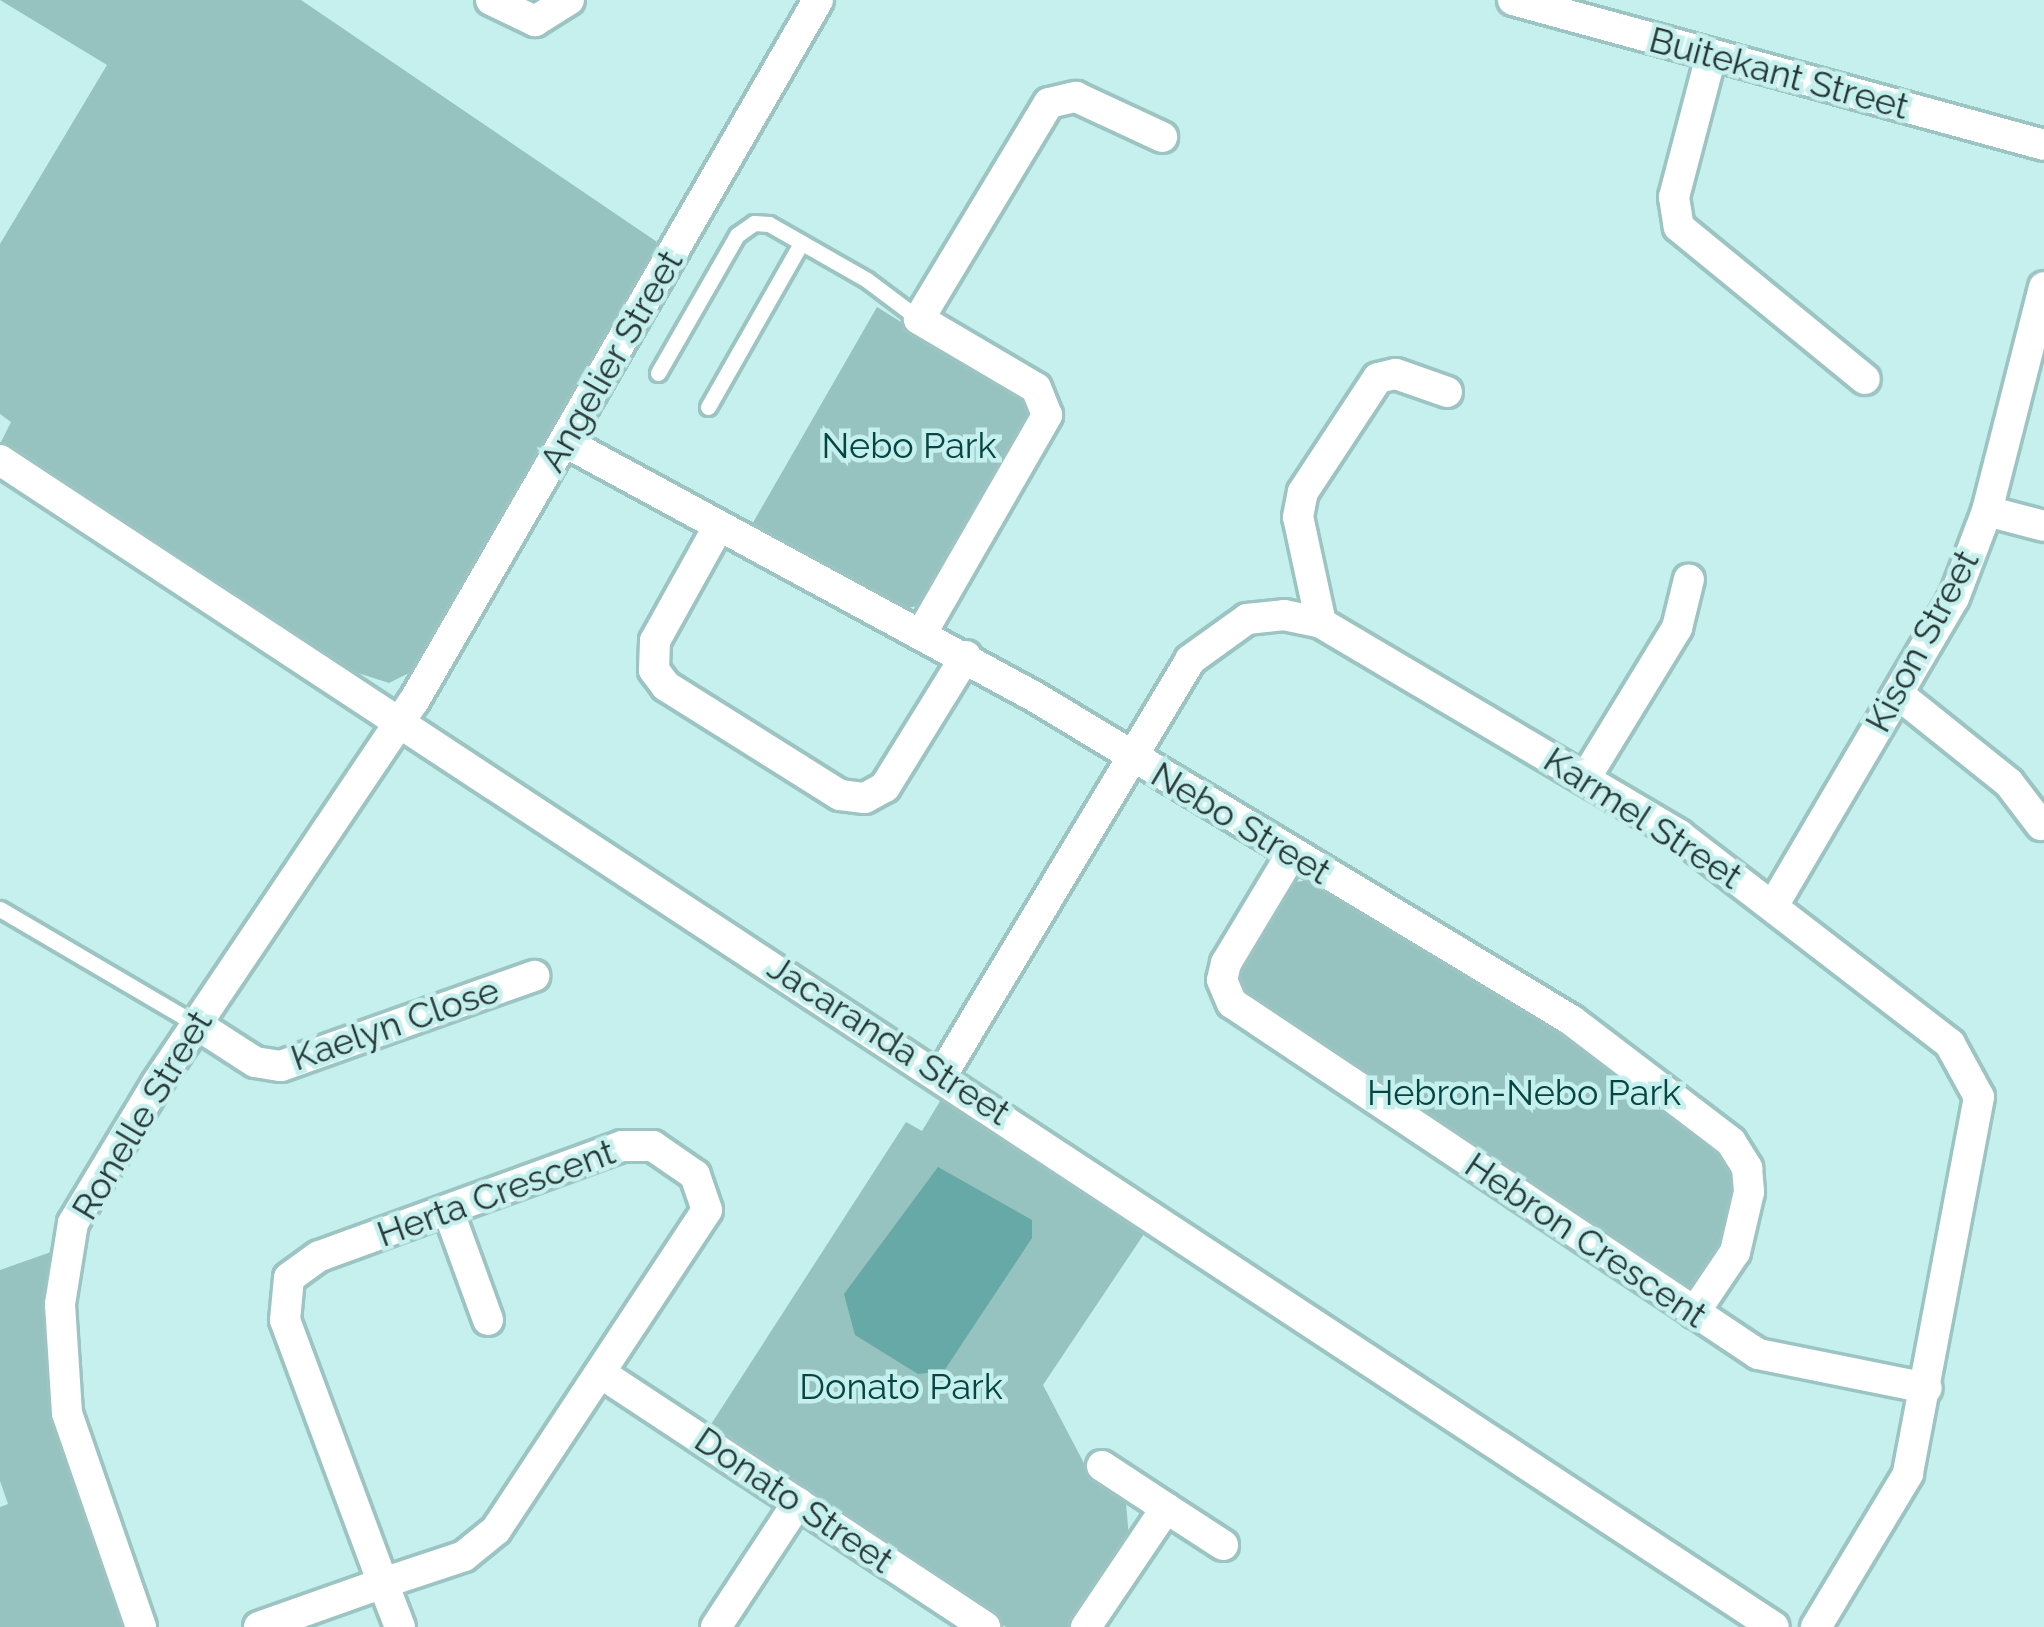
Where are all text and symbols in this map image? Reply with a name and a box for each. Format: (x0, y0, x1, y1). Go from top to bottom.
street label: Buitekant Street (1645, 18, 1913, 128)
street label: Angelier Street (530, 242, 692, 480)
park label: Nebo Park (822, 424, 996, 468)
street label: Kison Street (1856, 543, 1988, 739)
street label: Karmel Street (1535, 738, 1751, 898)
street label: Nebo Street (1144, 753, 1338, 893)
street label: Jacaranda Street (760, 946, 1018, 1134)
street label: Kaelyn Close (285, 968, 505, 1080)
street label: Ronelle Street (63, 1003, 221, 1227)
park label: Hebron-Nebo Park (1367, 1071, 1681, 1115)
street label: Herta Crescent (371, 1130, 621, 1256)
street label: Hebron Crescent (1457, 1143, 1715, 1337)
park label: Donato Park (799, 1365, 1003, 1409)
street label: Donato Street (687, 1418, 901, 1582)

